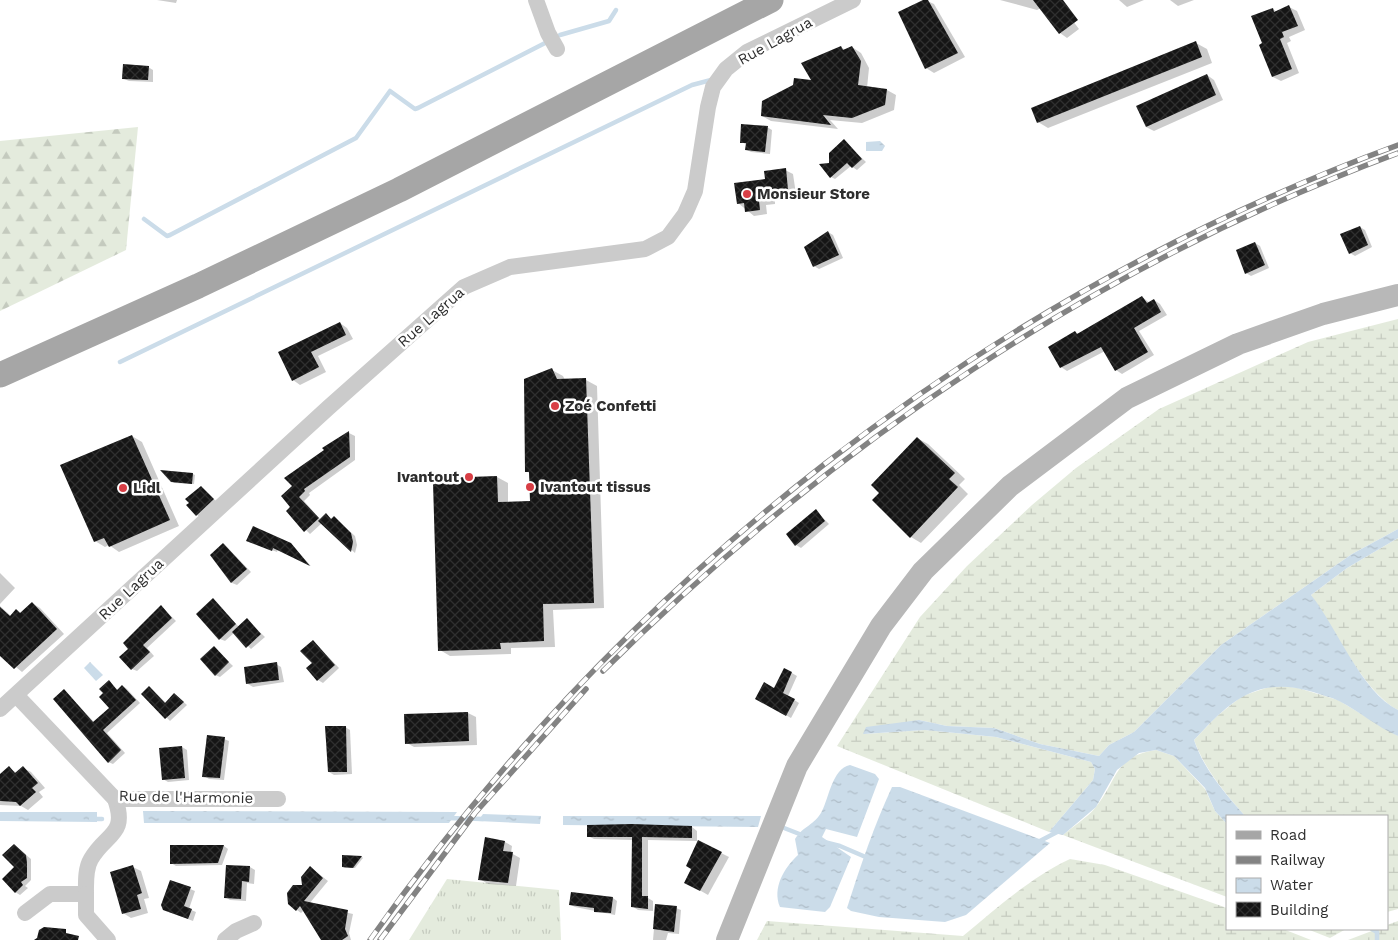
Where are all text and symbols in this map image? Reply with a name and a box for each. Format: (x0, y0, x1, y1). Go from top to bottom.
street label: Rue Lagrua (735, 13, 816, 69)
place label: Monsieur Store (757, 185, 870, 203)
marker: Monsieur Store (741, 188, 753, 200)
street label: Rue Lagrua (394, 283, 468, 351)
place label: Zoé Confetti (565, 397, 656, 415)
marker: Zoé Confetti (549, 400, 561, 412)
place label: Ivantout (397, 468, 459, 486)
marker: Ivantout (463, 471, 475, 483)
place label: Ivantout tissus (540, 478, 651, 496)
place label: Lidl (133, 479, 161, 497)
marker: Ivantout tissus (524, 481, 536, 493)
marker: Lidl (117, 482, 129, 494)
street label: Rue Lagrua (95, 554, 168, 624)
street label: Rue de l'Harmonie (119, 787, 253, 807)
legend (1226, 815, 1388, 930)
text: Road (1270, 826, 1307, 844)
text: Railway (1270, 851, 1325, 869)
text: Water (1270, 876, 1313, 894)
text: Building (1270, 901, 1328, 919)

